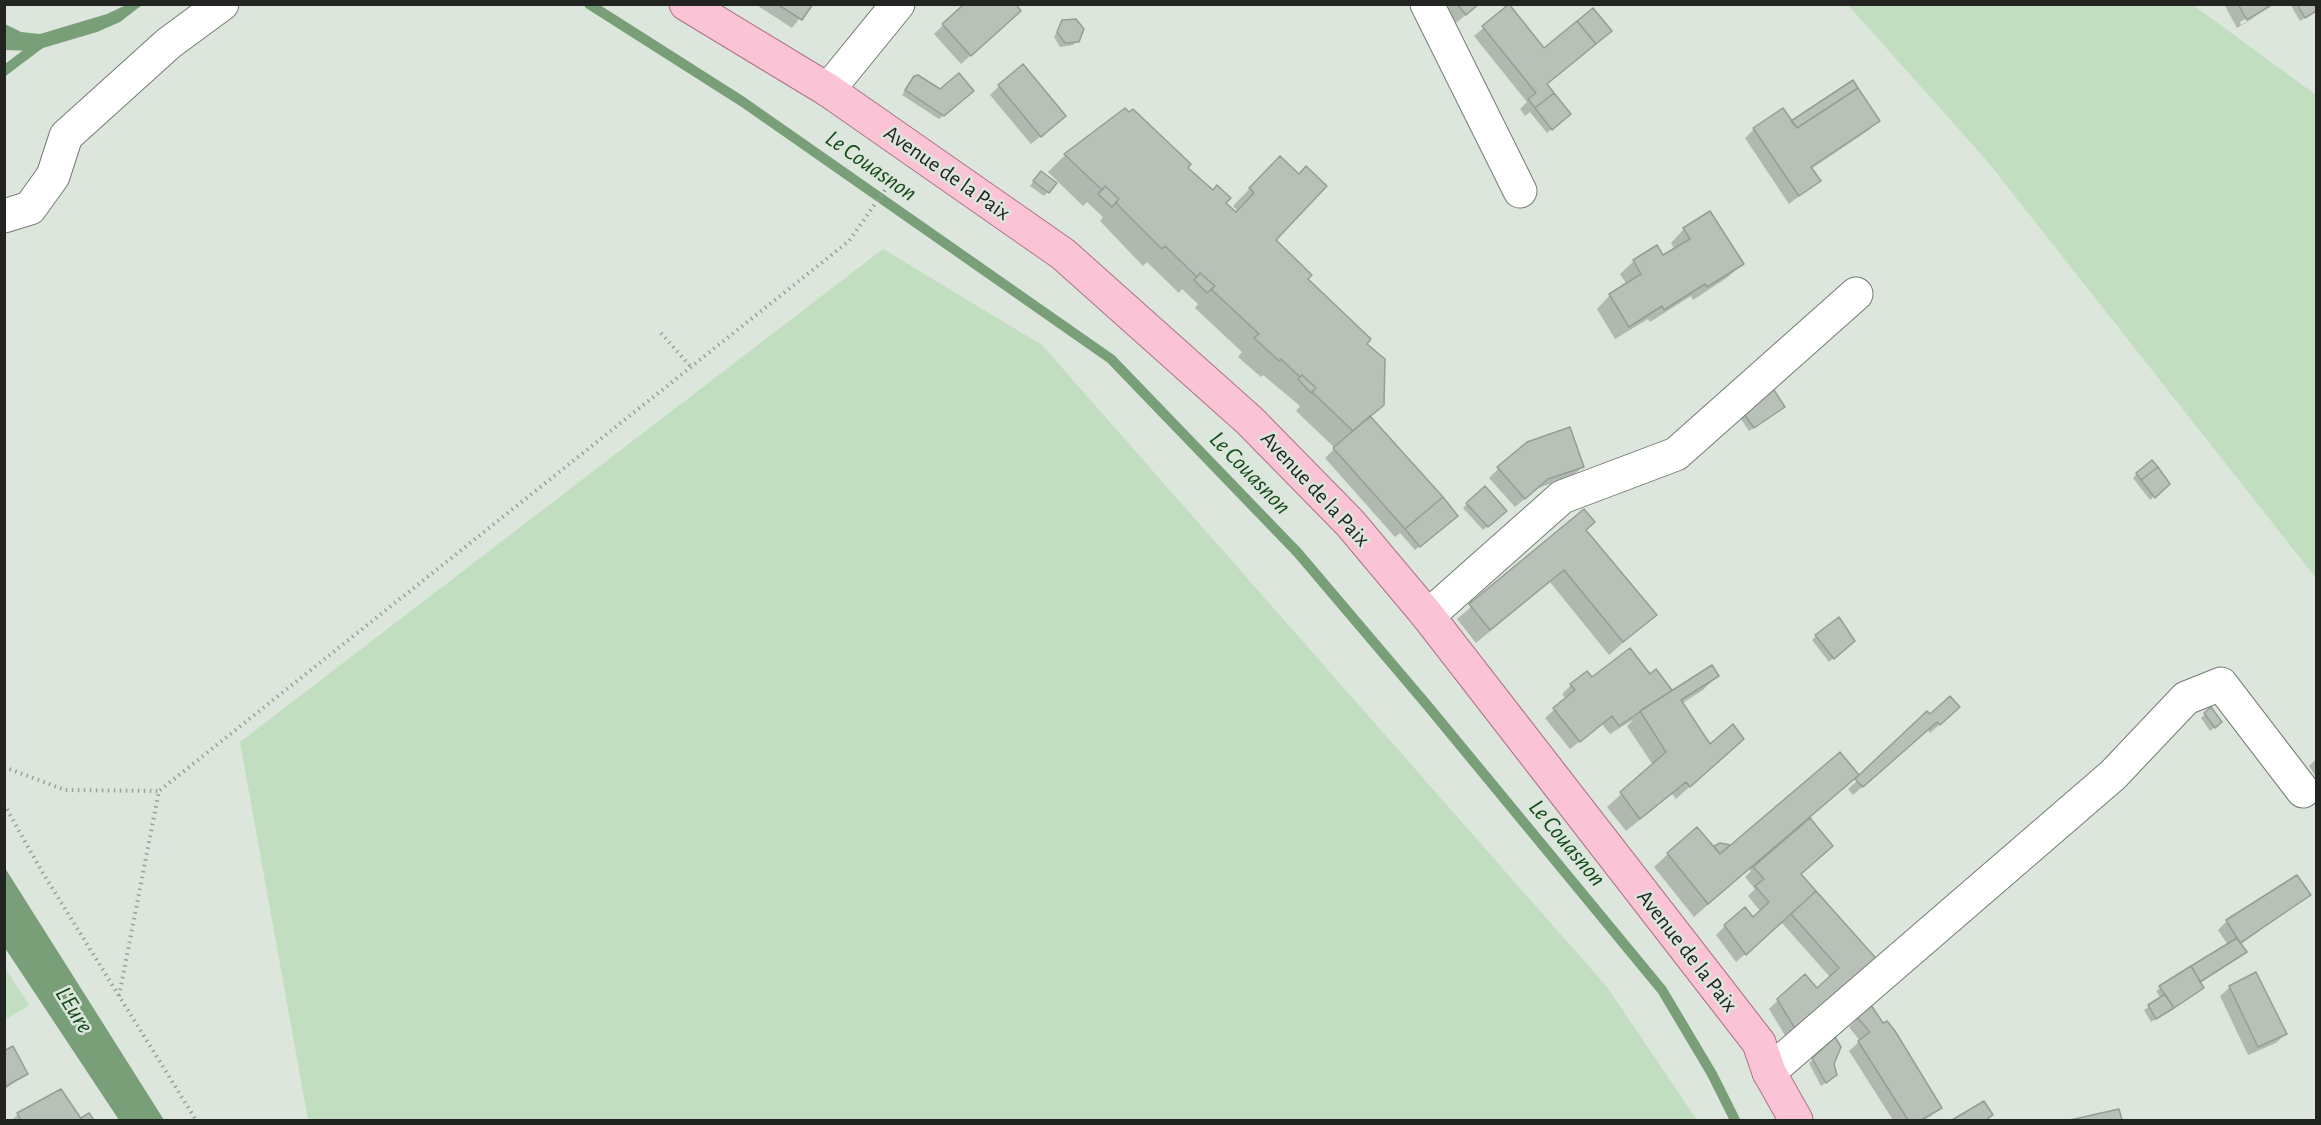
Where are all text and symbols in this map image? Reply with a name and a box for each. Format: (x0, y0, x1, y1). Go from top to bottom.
street label: Avenue de la Paix (879, 120, 1015, 226)
water label: Le Couasnon (820, 124, 922, 208)
water label: Le Couasnon (1203, 425, 1297, 521)
street label: Avenue de la Paix (1255, 426, 1375, 552)
water label: Le Couasnon (1522, 794, 1612, 892)
street label: Avenue de la Paix (1631, 885, 1743, 1017)
water label: L'Eure (49, 981, 99, 1039)

